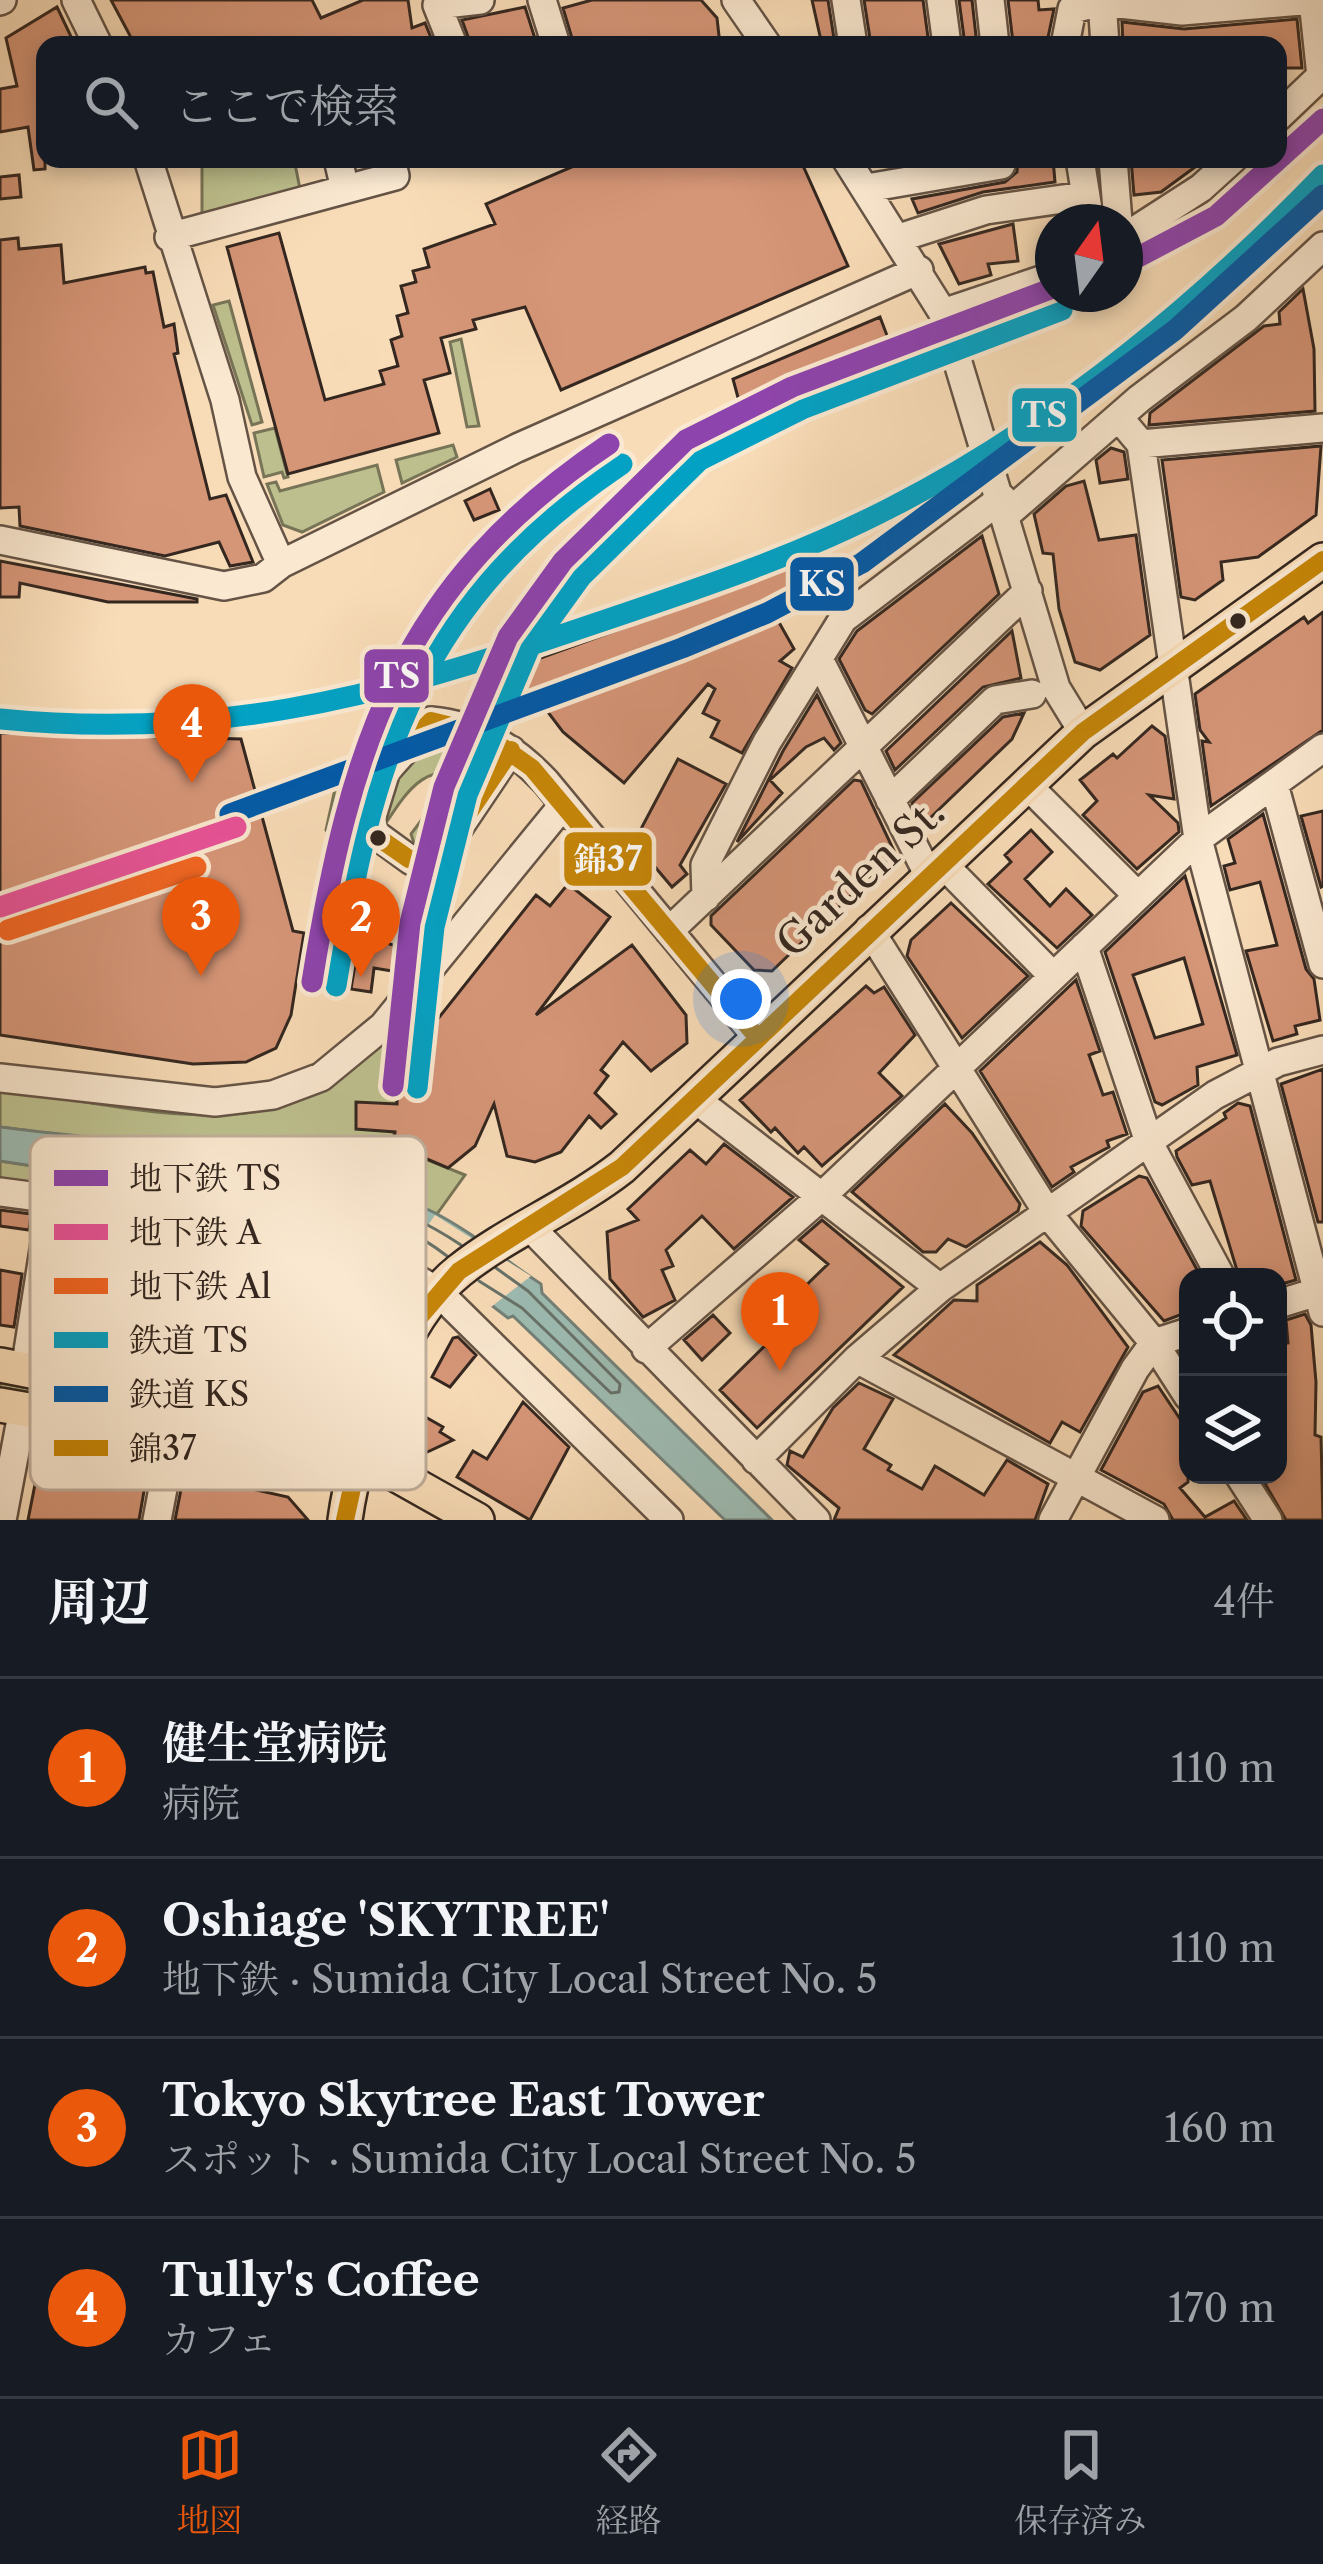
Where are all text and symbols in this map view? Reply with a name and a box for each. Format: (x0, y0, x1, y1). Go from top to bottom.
search box (36, 36, 1287, 168)
icon: search (78, 69, 144, 135)
text: ここで検索 (174, 78, 399, 134)
north arrow (1035, 204, 1143, 312)
line badge: TS (1010, 386, 1079, 444)
text: TS (1021, 395, 1067, 436)
line badge: KS (788, 555, 856, 613)
text: KS (798, 564, 846, 605)
unlabelled marker (1227, 610, 1249, 632)
line badge: TS (362, 647, 431, 705)
text: TS (374, 656, 420, 697)
pin: 4 (153, 684, 231, 783)
street label: Garden St. (765, 786, 955, 968)
unlabelled marker (367, 827, 389, 849)
line badge: 錦37 (562, 830, 654, 888)
text: 錦37 (574, 839, 643, 880)
pin: 3 (162, 877, 240, 976)
pin: 2 (322, 878, 400, 977)
your location (711, 969, 771, 1029)
legend (30, 1136, 426, 1490)
text: 地下鉄 TS (129, 1158, 281, 1199)
text: 地下鉄 A (129, 1212, 262, 1253)
text: 地下鉄 Al (129, 1266, 271, 1307)
map controls (1179, 1268, 1287, 1484)
button: locate (1179, 1268, 1287, 1376)
pin: 1 (741, 1272, 819, 1371)
text: 鉄道 TS (129, 1320, 248, 1361)
text: 鉄道 KS (129, 1374, 249, 1415)
button: layers (1179, 1376, 1287, 1484)
text: 錦37 (129, 1428, 196, 1469)
text: 周辺 (48, 1571, 150, 1633)
text: 4件 (1213, 1577, 1275, 1625)
text: 健生堂病院 (162, 1715, 387, 1771)
text: 1 (78, 1744, 96, 1792)
text: 110 m (1171, 1744, 1275, 1792)
text: 病院 (162, 1779, 240, 1827)
text: Oshiage 'SKYTREE' (162, 1892, 610, 1948)
text: 2 (75, 1924, 99, 1972)
text: 110 m (1171, 1924, 1275, 1972)
text: 地下鉄 · Sumida City Local Street No. 5 (162, 1955, 877, 2003)
text: Tokyo Skytree East Tower (162, 2072, 765, 2128)
text: 3 (76, 2104, 98, 2152)
text: 160 m (1164, 2104, 1275, 2152)
text: スポット · Sumida City Local Street No. 5 (162, 2135, 916, 2183)
text: Tully's Coffee (162, 2252, 480, 2308)
text: 4 (75, 2284, 99, 2332)
text: 170 m (1168, 2284, 1275, 2332)
text: カフェ (162, 2315, 277, 2363)
tab: 地図 (177, 2422, 243, 2541)
tab: 経路 (596, 2422, 662, 2541)
tab: 保存済み (1015, 2422, 1147, 2541)

